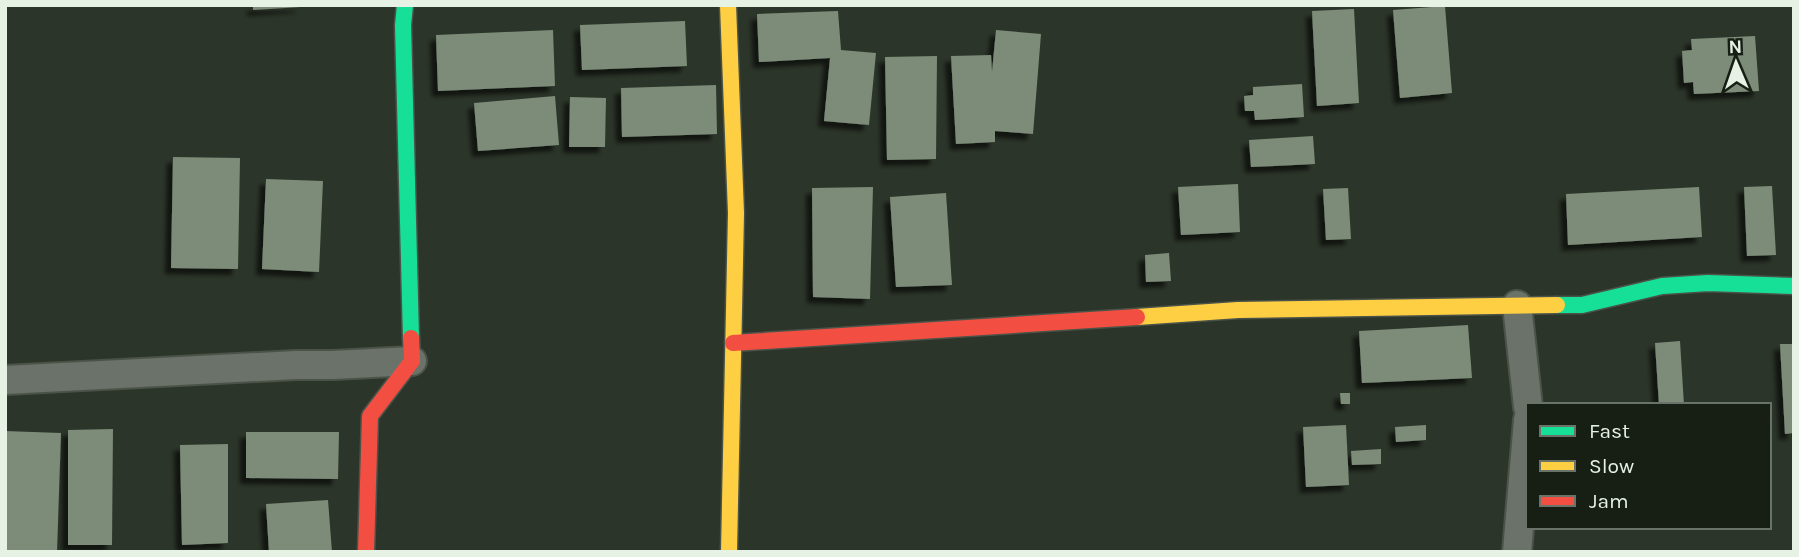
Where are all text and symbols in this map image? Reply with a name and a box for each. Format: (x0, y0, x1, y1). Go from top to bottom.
north arrow (1701, 28, 1771, 98)
text: N (1728, 36, 1743, 58)
legend (1526, 403, 1771, 529)
text: Fast (1589, 419, 1630, 443)
text: Slow (1589, 454, 1634, 478)
text: Jam (1589, 489, 1629, 513)

